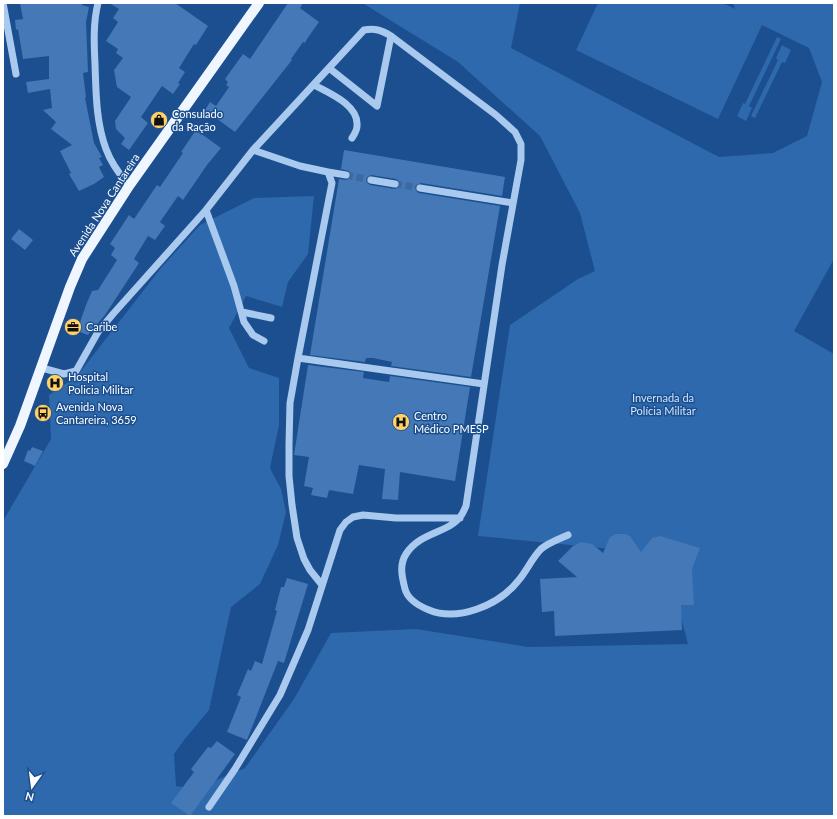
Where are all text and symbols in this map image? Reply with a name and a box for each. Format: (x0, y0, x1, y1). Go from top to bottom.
place label: Consulado da Ração (172, 107, 223, 133)
shop icon: Consulado da Ração (149, 110, 169, 130)
street label: Avenida Nova Cantareira (66, 151, 142, 258)
office icon: Caribe (63, 317, 83, 337)
place label: Caribe (86, 320, 118, 333)
place label: Hospital Policia Militar (68, 370, 133, 396)
hospital icon: Hospital Policia Militar (45, 373, 65, 393)
park label: Invernada da Polícia Militar (630, 391, 696, 417)
place label: Avenida Nova Cantareira, 3659 (56, 400, 137, 426)
bus stop icon: Avenida Nova Cantareira, 3659 (33, 403, 53, 423)
place label: Centro Médico PMESP (414, 409, 489, 435)
hospital icon: Centro Médico PMESP (391, 412, 411, 432)
north arrow (12, 767, 52, 807)
text: N (24, 790, 35, 805)

